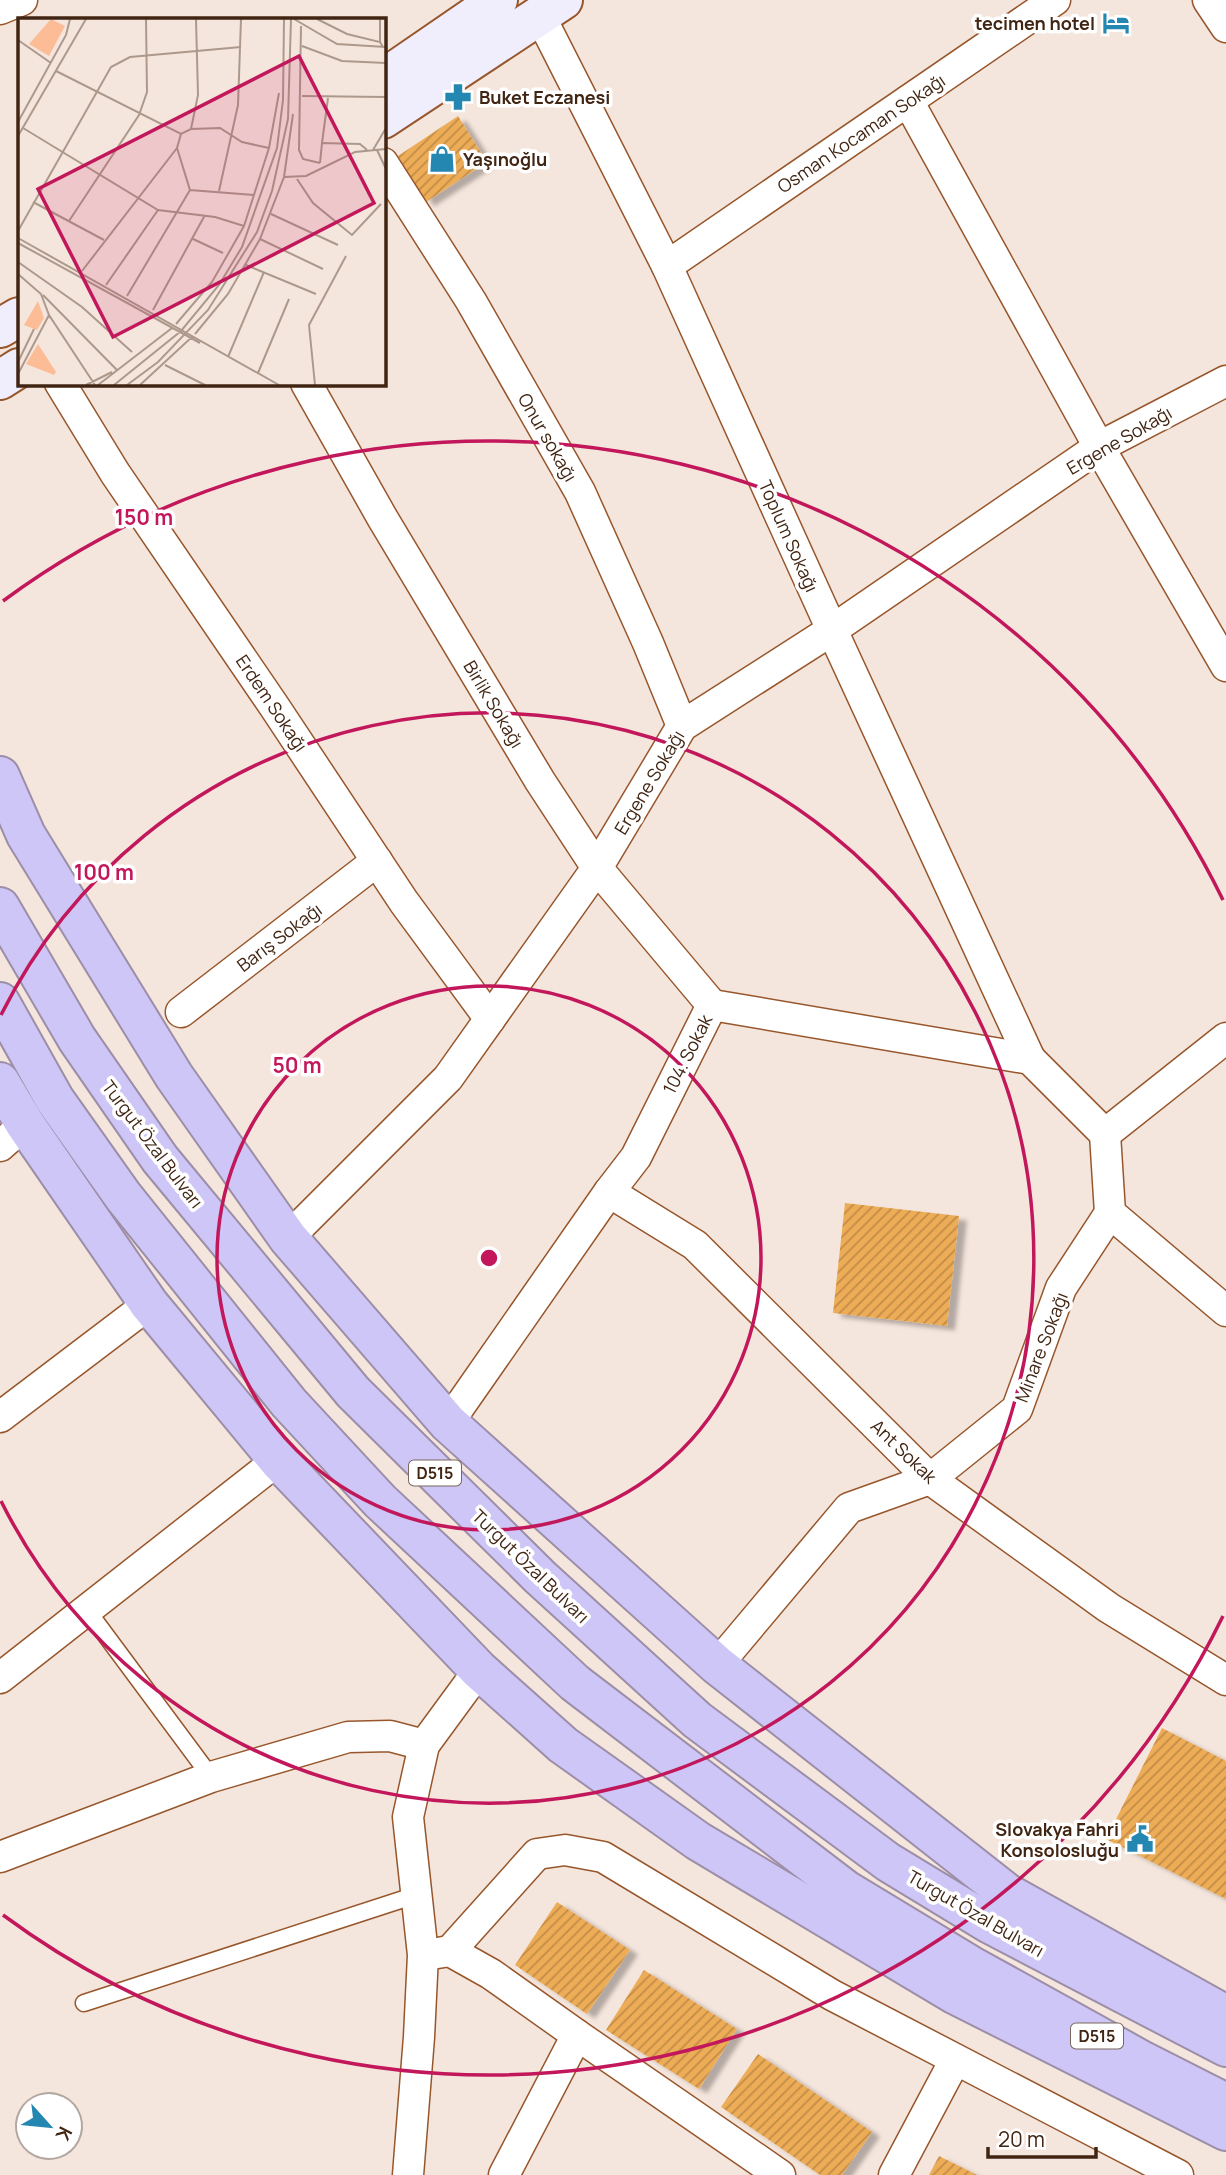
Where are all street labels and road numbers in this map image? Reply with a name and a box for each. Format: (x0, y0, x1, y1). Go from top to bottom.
street label: Osman Kocaman Sokağı (772, 68, 950, 198)
street label: Onur sokağı (513, 388, 583, 486)
street label: Ergene Sokağı (1062, 400, 1176, 480)
street label: Toplum Sokağı (754, 476, 824, 596)
street label: Erdem Sokağı (231, 650, 313, 756)
street label: Birlik Sokağı (458, 656, 530, 752)
street label: Ergene Sokağı (608, 725, 690, 839)
street label: Barış Sokağı (232, 897, 326, 977)
street label: 104. Sokak (657, 1009, 718, 1098)
street label: Turgut Özal Bulvarı (97, 1075, 209, 1213)
street label: Minare Sokağı (1009, 1289, 1073, 1405)
street label: Ant Sokak (866, 1414, 943, 1489)
road number: D515 (409, 1460, 461, 1485)
street label: Turgut Özal Bulvarı (467, 1504, 595, 1628)
street label: Turgut Özal Bulvarı (903, 1864, 1049, 1962)
road number: D515 (1071, 2024, 1123, 2048)

